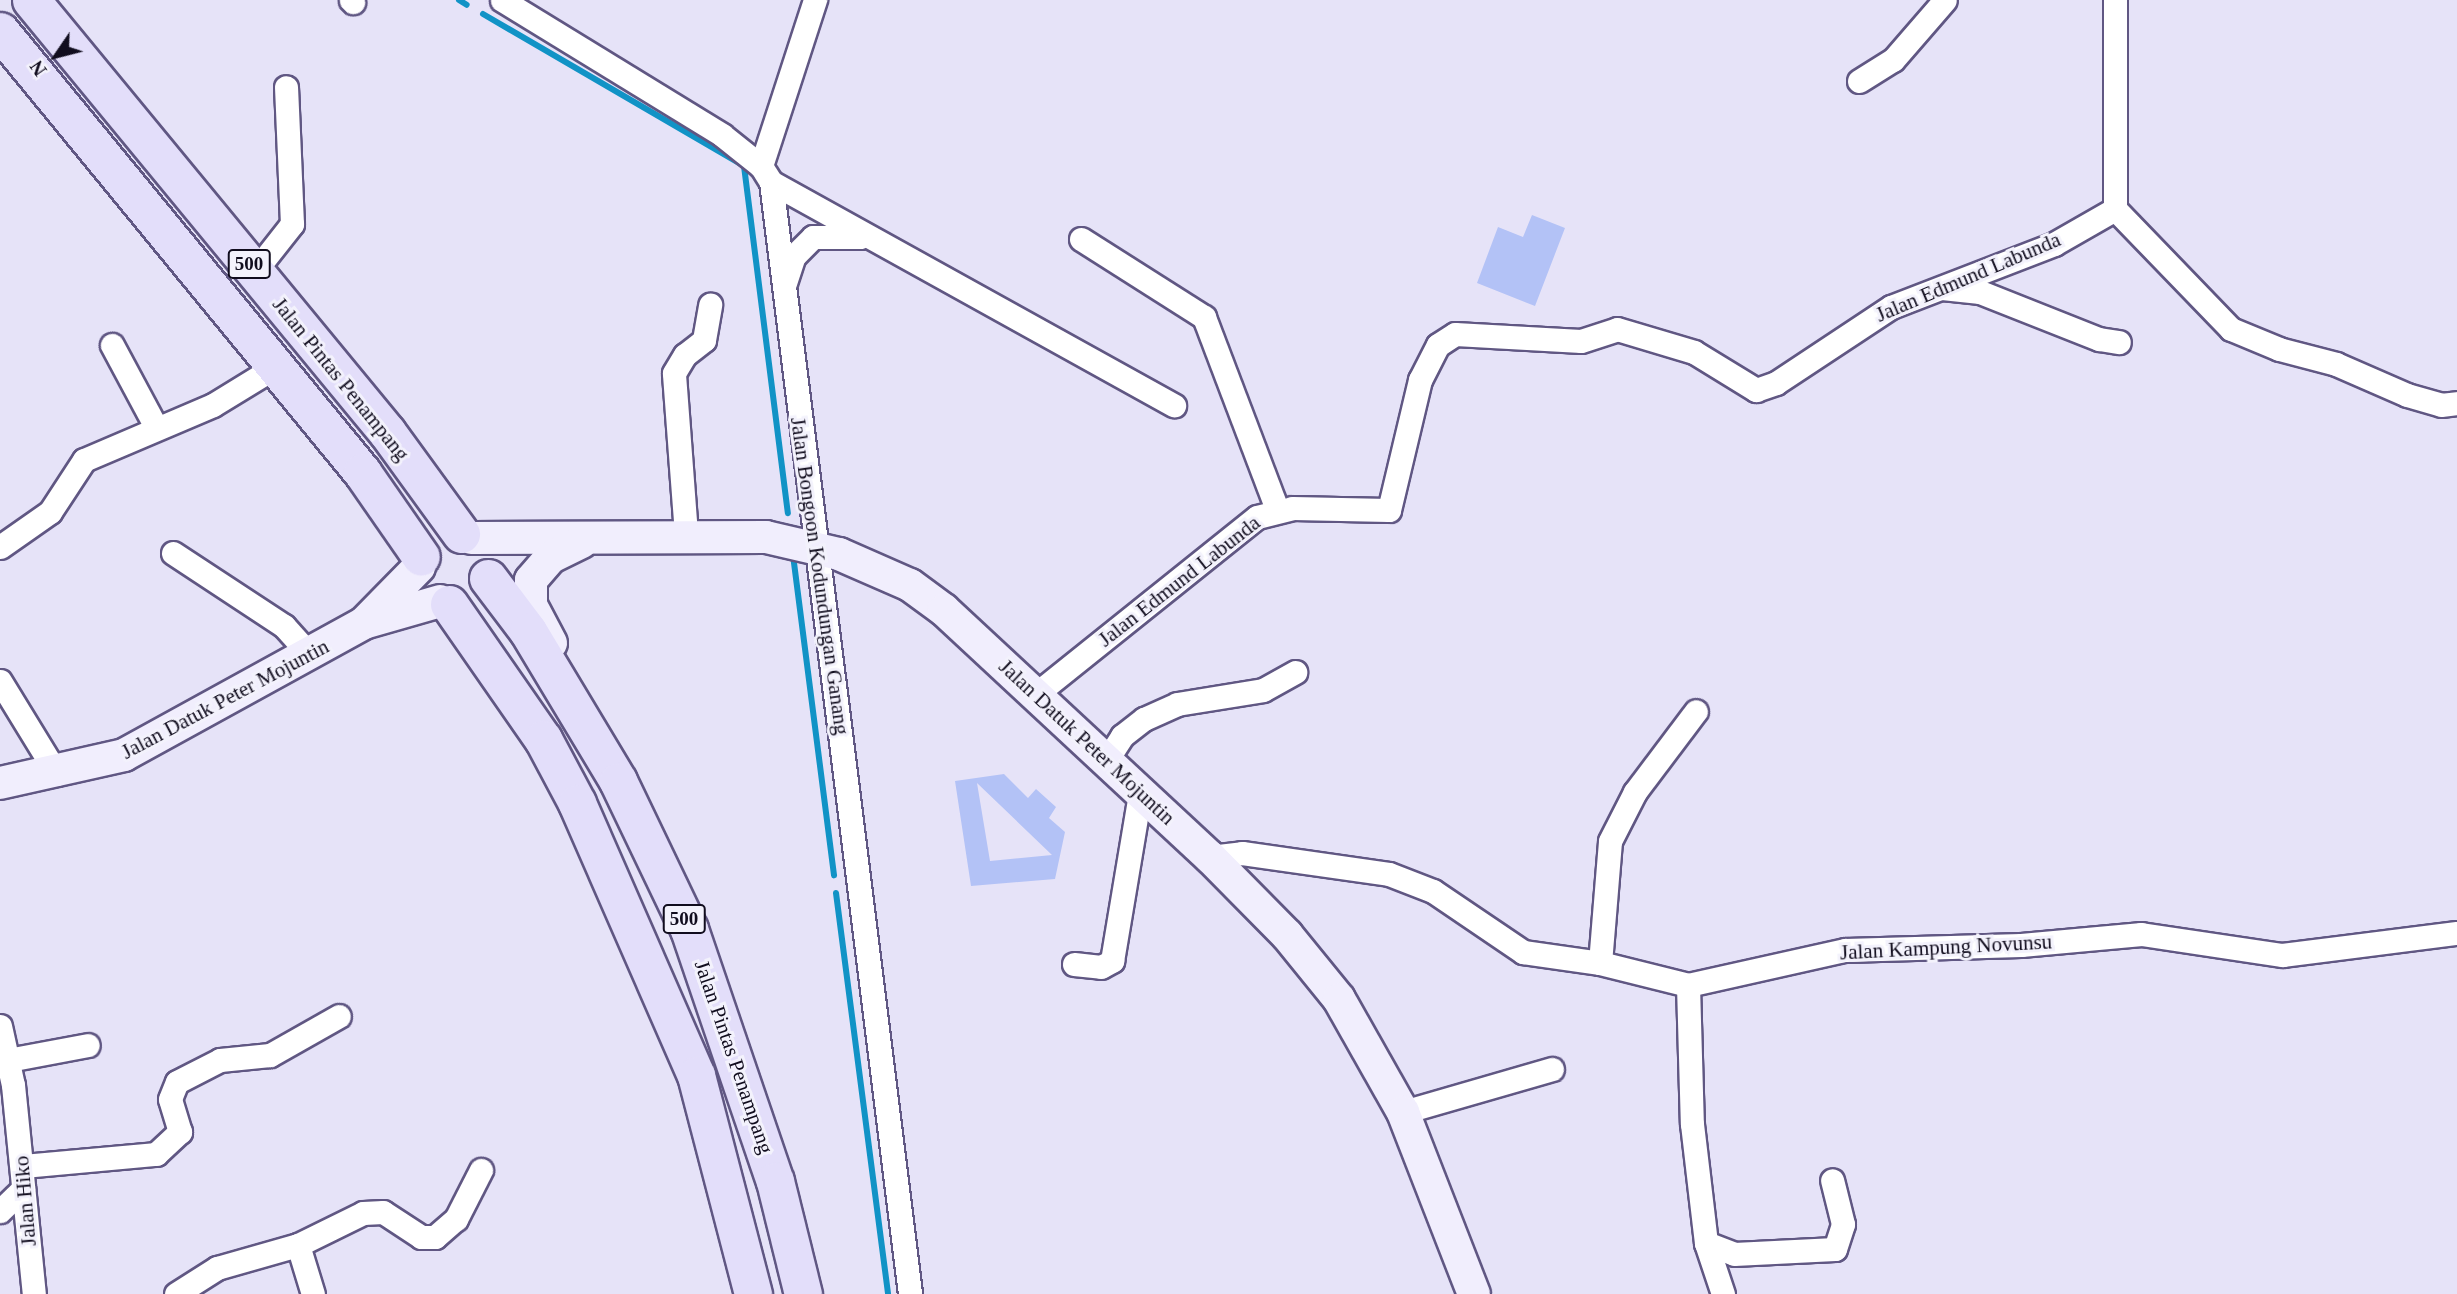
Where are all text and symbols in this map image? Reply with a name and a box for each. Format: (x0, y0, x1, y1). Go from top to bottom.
north arrow (21, 21, 91, 91)
text: N (26, 57, 51, 80)
street label: Jalan Edmund Labunda (1872, 227, 2064, 327)
road number: 500 (226, 248, 272, 280)
street label: Jalan Pintas Penampang (267, 292, 415, 466)
street label: Jalan Bongoon Kodundungan Ganang (785, 416, 855, 736)
street label: Jalan Edmund Labunda (1093, 510, 1265, 652)
street label: Jalan Datuk Peter Mojuntin (117, 634, 333, 764)
street label: Jalan Datuk Peter Mojuntin (994, 654, 1180, 830)
road number: 500 (661, 903, 707, 934)
street label: Jalan Kampung Novunsu (1839, 929, 2053, 965)
street label: Jalan Pintas Penampang (689, 957, 779, 1157)
street label: Jalan Hiko (9, 1155, 41, 1247)

